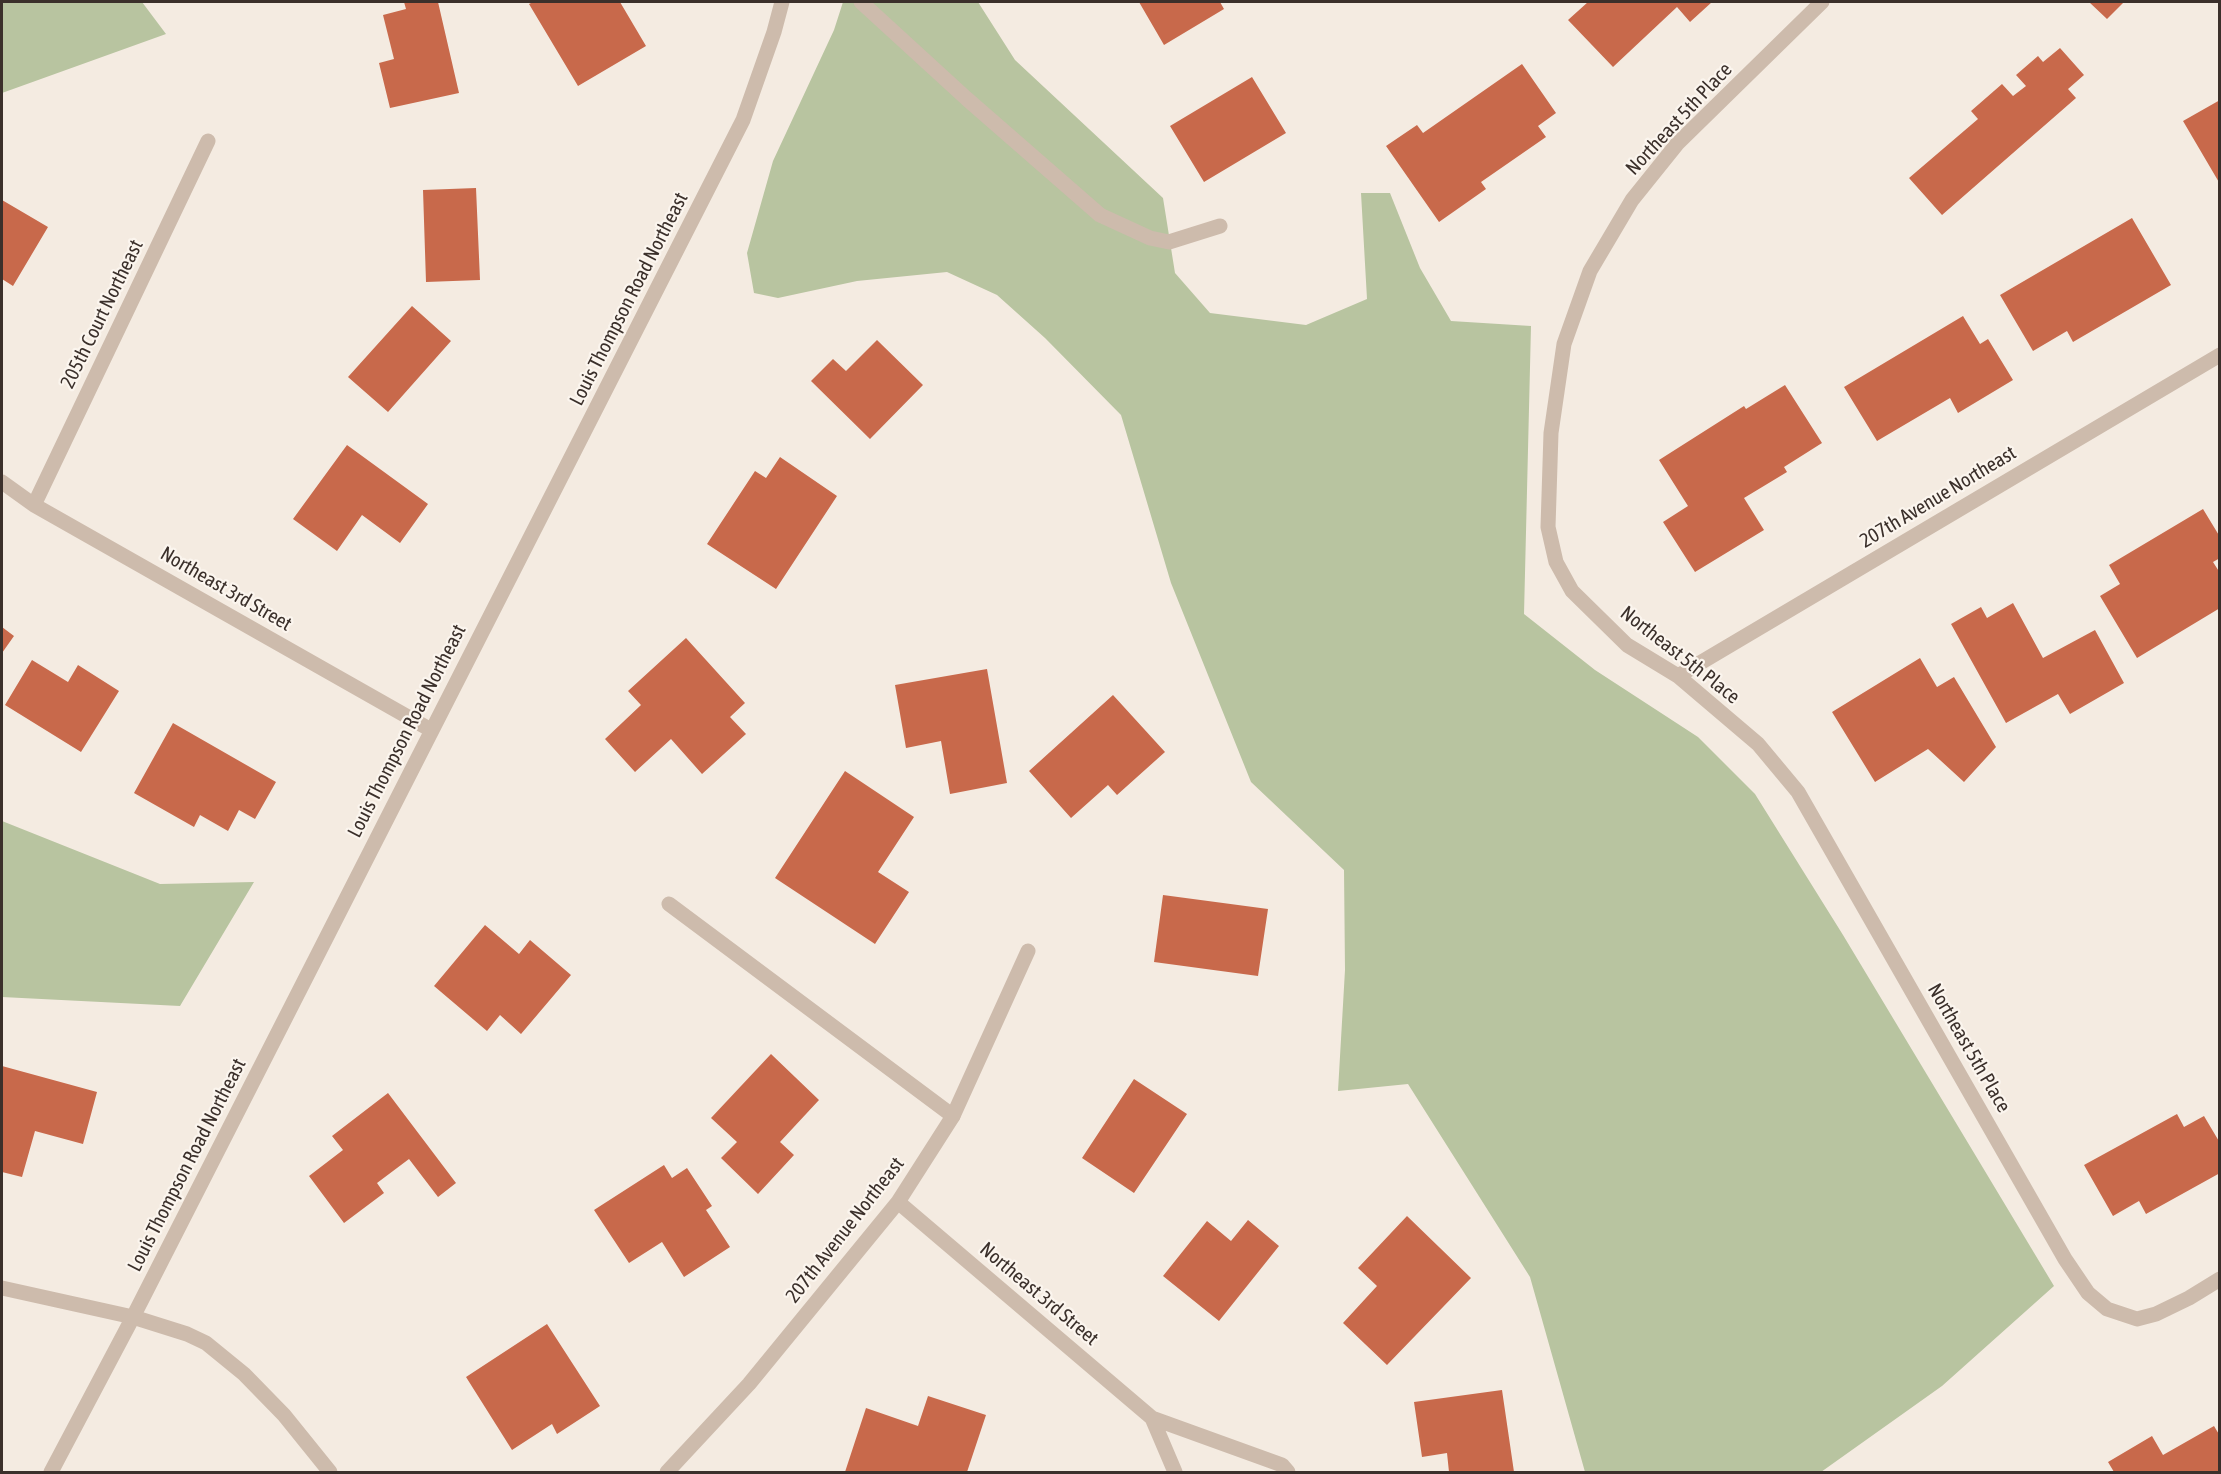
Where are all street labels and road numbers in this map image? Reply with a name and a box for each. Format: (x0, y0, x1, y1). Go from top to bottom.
street label: Northeast 5th Place (1621, 58, 1737, 180)
street label: Louis Thompson Road Northeast (565, 188, 693, 410)
street label: 205th Court Northeast (56, 236, 148, 392)
street label: 207th Avenue Northeast (1856, 441, 2020, 553)
street label: Northeast 3rd Street (156, 542, 296, 636)
street label: Northeast 5th Place (1616, 601, 1744, 709)
street label: Louis Thompson Road Northeast (343, 620, 471, 842)
street label: Northeast 5th Place (1922, 979, 2016, 1117)
street label: Louis Thompson Road Northeast (123, 1054, 251, 1276)
street label: 207th Avenue Northeast (781, 1152, 909, 1308)
street label: Northeast 3rd Street (975, 1237, 1103, 1351)

